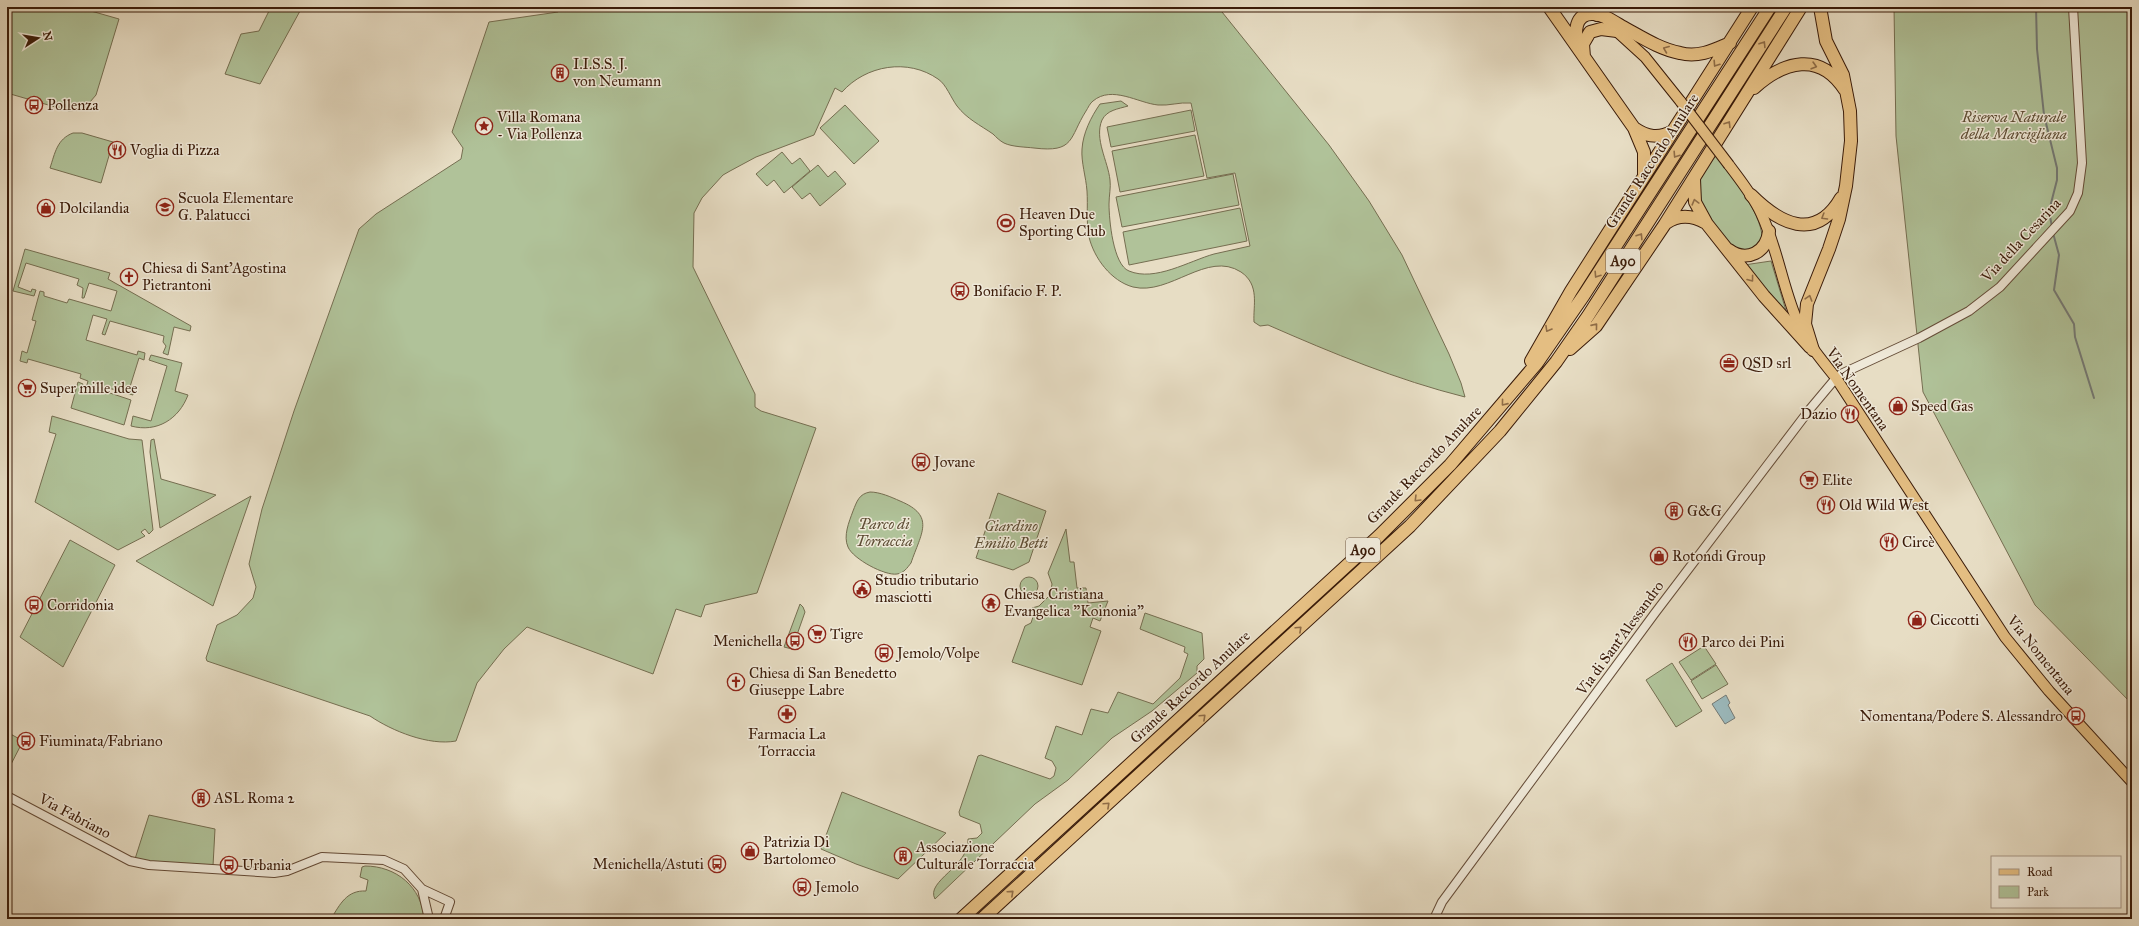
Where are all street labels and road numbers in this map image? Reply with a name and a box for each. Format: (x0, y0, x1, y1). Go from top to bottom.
street label: Grande Raccordo Anulare (1602, 90, 1702, 232)
street label: Via della Cesarina (1977, 194, 2065, 286)
road number: A90 (1606, 249, 1640, 273)
street label: Via Nomentana (1822, 343, 1894, 434)
street label: Grande Raccordo Anulare (1363, 402, 1485, 528)
road number: A90 (1346, 538, 1380, 562)
street label: Via di Sant'Alessandro (1572, 577, 1668, 699)
street label: Via Nomentana (2003, 611, 2079, 699)
street label: Grande Raccordo Anulare (1126, 627, 1254, 747)
street label: Via Fabriano (35, 789, 114, 843)

